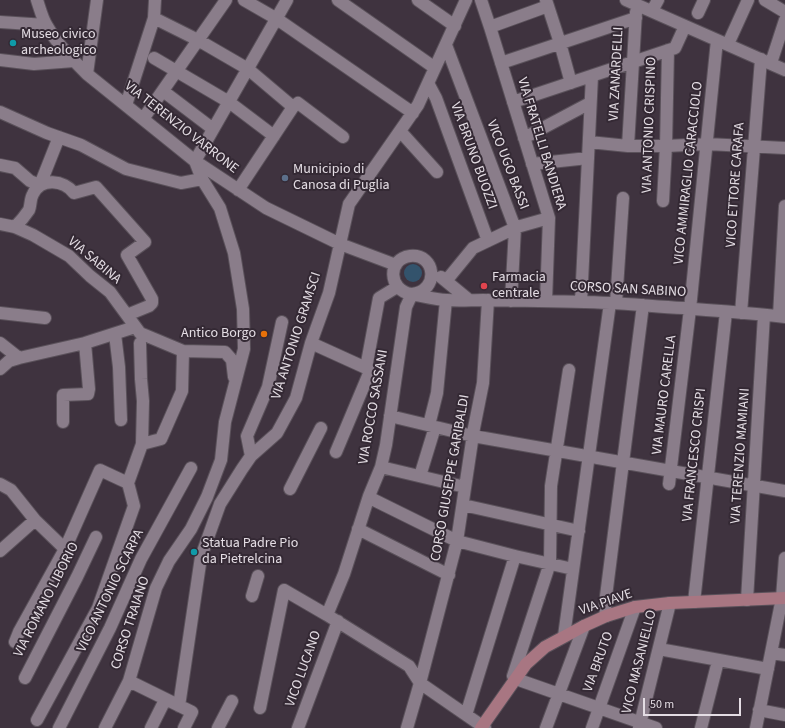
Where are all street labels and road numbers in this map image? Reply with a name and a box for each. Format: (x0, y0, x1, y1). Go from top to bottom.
street label: VIA ZANARDELLI (606, 26, 628, 122)
street label: VIA ANTONIO CRISPINO (639, 57, 661, 193)
street label: VIA FRATELLI BANDIERA (513, 76, 569, 212)
street label: VIA TERENZIO VARRONE (121, 78, 241, 178)
street label: VICO AMMIRAGLIO CARACCIOLO (671, 81, 707, 265)
street label: VIA BRUNO BUOZZI (446, 100, 500, 212)
street label: VICO UGO BASSI (482, 118, 532, 212)
street label: VICO ETTORE CARAFA (723, 122, 749, 248)
street label: VIA SABINA (64, 234, 124, 288)
street label: VIA ANTONIO GRAMSCI (269, 270, 325, 402)
street label: CORSO SAN SABINO (569, 279, 687, 301)
street label: VIA MAURO CARELLA (649, 334, 681, 456)
street label: VIA ROCCO SASSANI (356, 348, 392, 466)
street label: VIA FRANCESCO CRISPI (680, 387, 710, 523)
street label: VIA TERENZIO MAMIANI (728, 388, 754, 524)
street label: CORSO GIUSEPPE GARIBALDI (428, 393, 474, 563)
street label: VICO ANTONIO SCARPA (74, 527, 148, 655)
street label: VIA ROMANO LIBORIO (11, 540, 83, 660)
street label: CORSO TRAIANO (108, 574, 154, 672)
street label: VIA PIAVE (577, 586, 635, 620)
street label: VICO MASANIELLO (619, 608, 661, 716)
street label: VICO LUCANO (282, 629, 326, 709)
street label: VIA BRUTO (580, 630, 618, 694)

